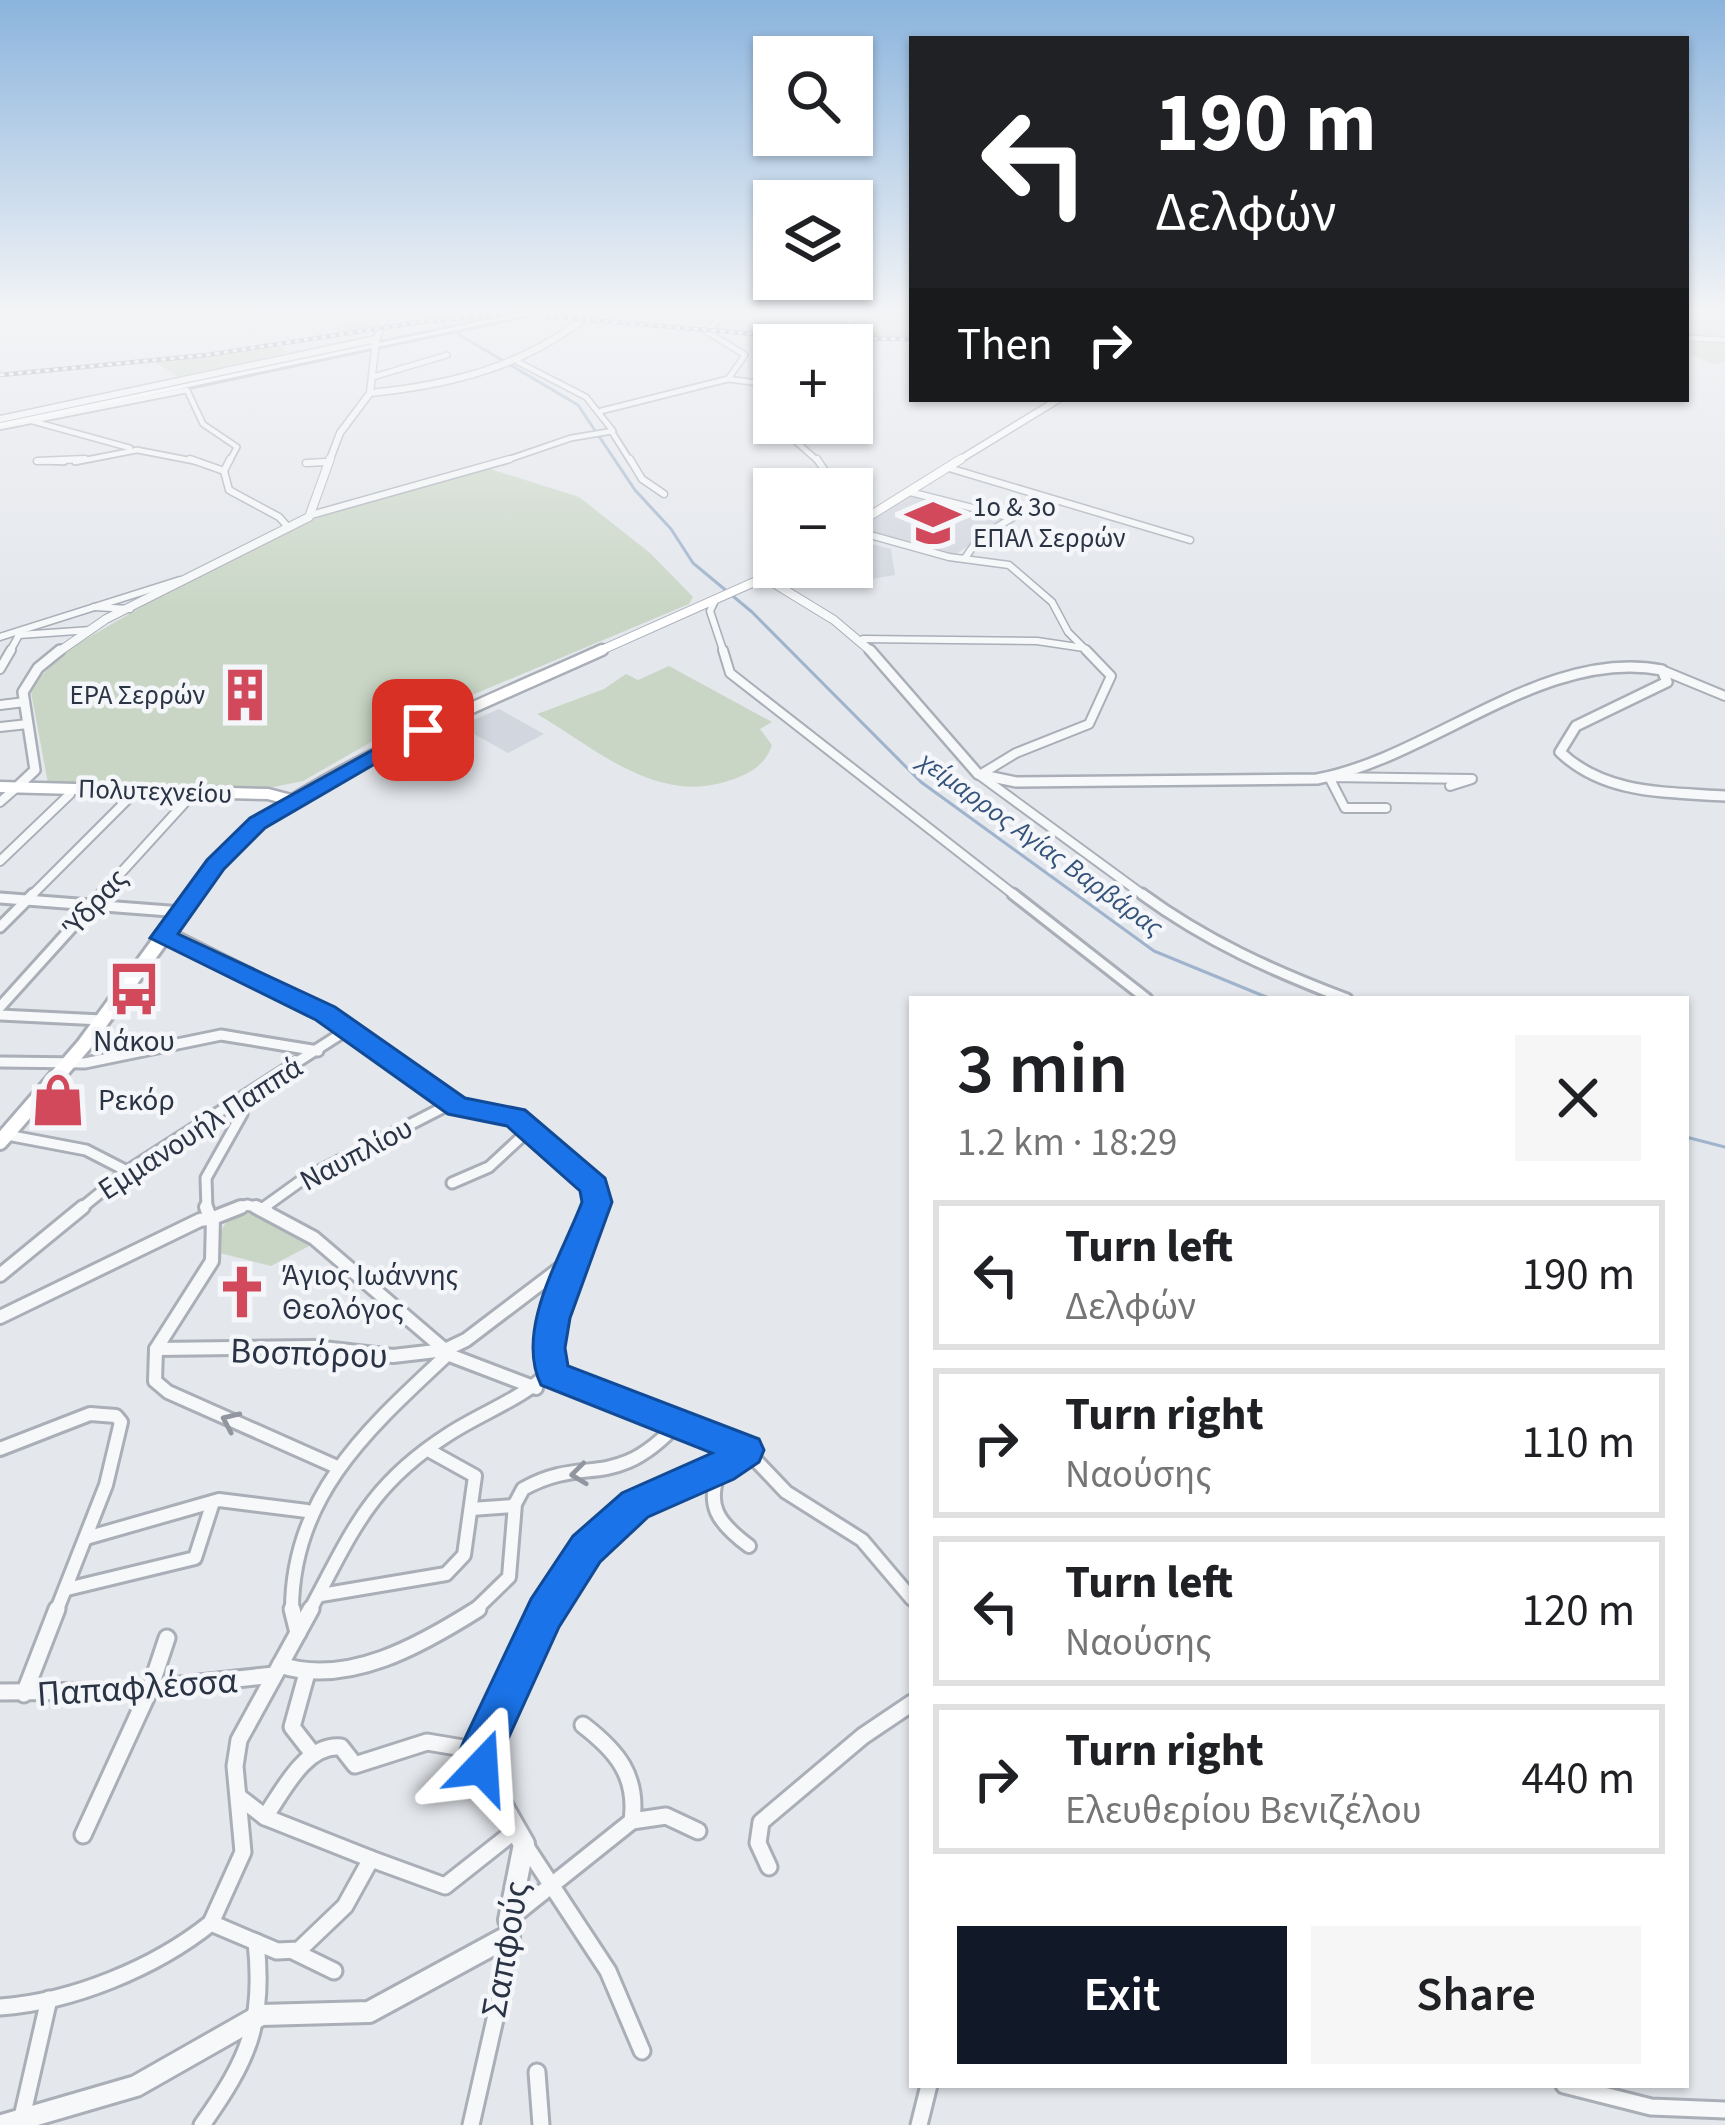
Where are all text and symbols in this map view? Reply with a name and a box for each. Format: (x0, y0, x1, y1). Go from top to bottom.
map controls (753, 36, 873, 588)
button: search (753, 36, 873, 156)
text: 190 m (1155, 64, 1377, 184)
icon: left (957, 84, 1113, 240)
text: Δελφών (1155, 175, 1336, 252)
button: layers (753, 180, 873, 300)
icon: right (1077, 312, 1143, 378)
text: Then (957, 313, 1053, 377)
button: + (753, 324, 873, 444)
button: − (753, 468, 873, 588)
place label: 1ο & 3ο ΕΠΑΛ Σερρών (973, 488, 1126, 558)
school or university icon: 1ο & 3ο ΕΠΑΛ Σερρών (904, 494, 962, 552)
building icon: ΕΡΑ Σερρών (216, 666, 274, 724)
place label: ΕΡΑ Σερρών (70, 676, 205, 715)
pin (372, 679, 474, 781)
icon: arrive (390, 697, 456, 763)
water label: χείμαρρος Αγίας Βαρβάρας (908, 741, 1171, 947)
street label: Πολυτεχνείου (77, 769, 233, 814)
street label: Ύδρας (52, 858, 138, 947)
bus stop icon: Νάκου (105, 960, 163, 1018)
text: 3 min (957, 1018, 1128, 1121)
place label: Νάκου (93, 1020, 175, 1063)
button: close (1515, 1035, 1641, 1161)
street label: Εμμανουήλ Παππά (90, 1046, 311, 1211)
shop icon: Ρεκόρ (29, 1071, 87, 1129)
place label: Ρεκόρ (98, 1079, 175, 1122)
street label: Ναυπλίου (292, 1107, 420, 1202)
text: 1.2 km · 18:29 (957, 1115, 1177, 1171)
text: Turn left (1065, 1215, 1233, 1279)
icon: left (963, 1242, 1029, 1308)
text: 190 m (1522, 1243, 1635, 1307)
place label: Άγιος Ιωάννης Θεολόγος (282, 1254, 459, 1331)
church icon: Άγιος Ιωάννης Θεολόγος (213, 1263, 271, 1321)
text: Δελφών (1065, 1279, 1196, 1335)
street label: Βοσπόρου (229, 1325, 389, 1382)
text: Turn right (1065, 1383, 1264, 1447)
icon: right (963, 1410, 1029, 1476)
one-way arrow (221, 1411, 242, 1435)
text: 110 m (1522, 1411, 1635, 1475)
text: Ναούσης (1065, 1447, 1212, 1503)
one-way arrow (569, 1461, 589, 1487)
text: Turn left (1065, 1551, 1233, 1615)
icon: left (963, 1578, 1029, 1644)
text: 120 m (1522, 1579, 1635, 1643)
text: Ναούσης (1065, 1615, 1212, 1671)
street label: Παπαφλέσσα (35, 1655, 239, 1720)
position arrow (419, 1704, 545, 1830)
text: Turn right (1065, 1719, 1264, 1783)
icon: right (963, 1746, 1029, 1812)
text: 440 m (1522, 1747, 1635, 1811)
text: Ελευθερίου Βενιζέλου (1065, 1783, 1422, 1839)
street label: Σαπφούς (468, 1877, 543, 2021)
button: Exit (957, 1926, 1287, 2064)
button: Share (1311, 1926, 1641, 2064)

